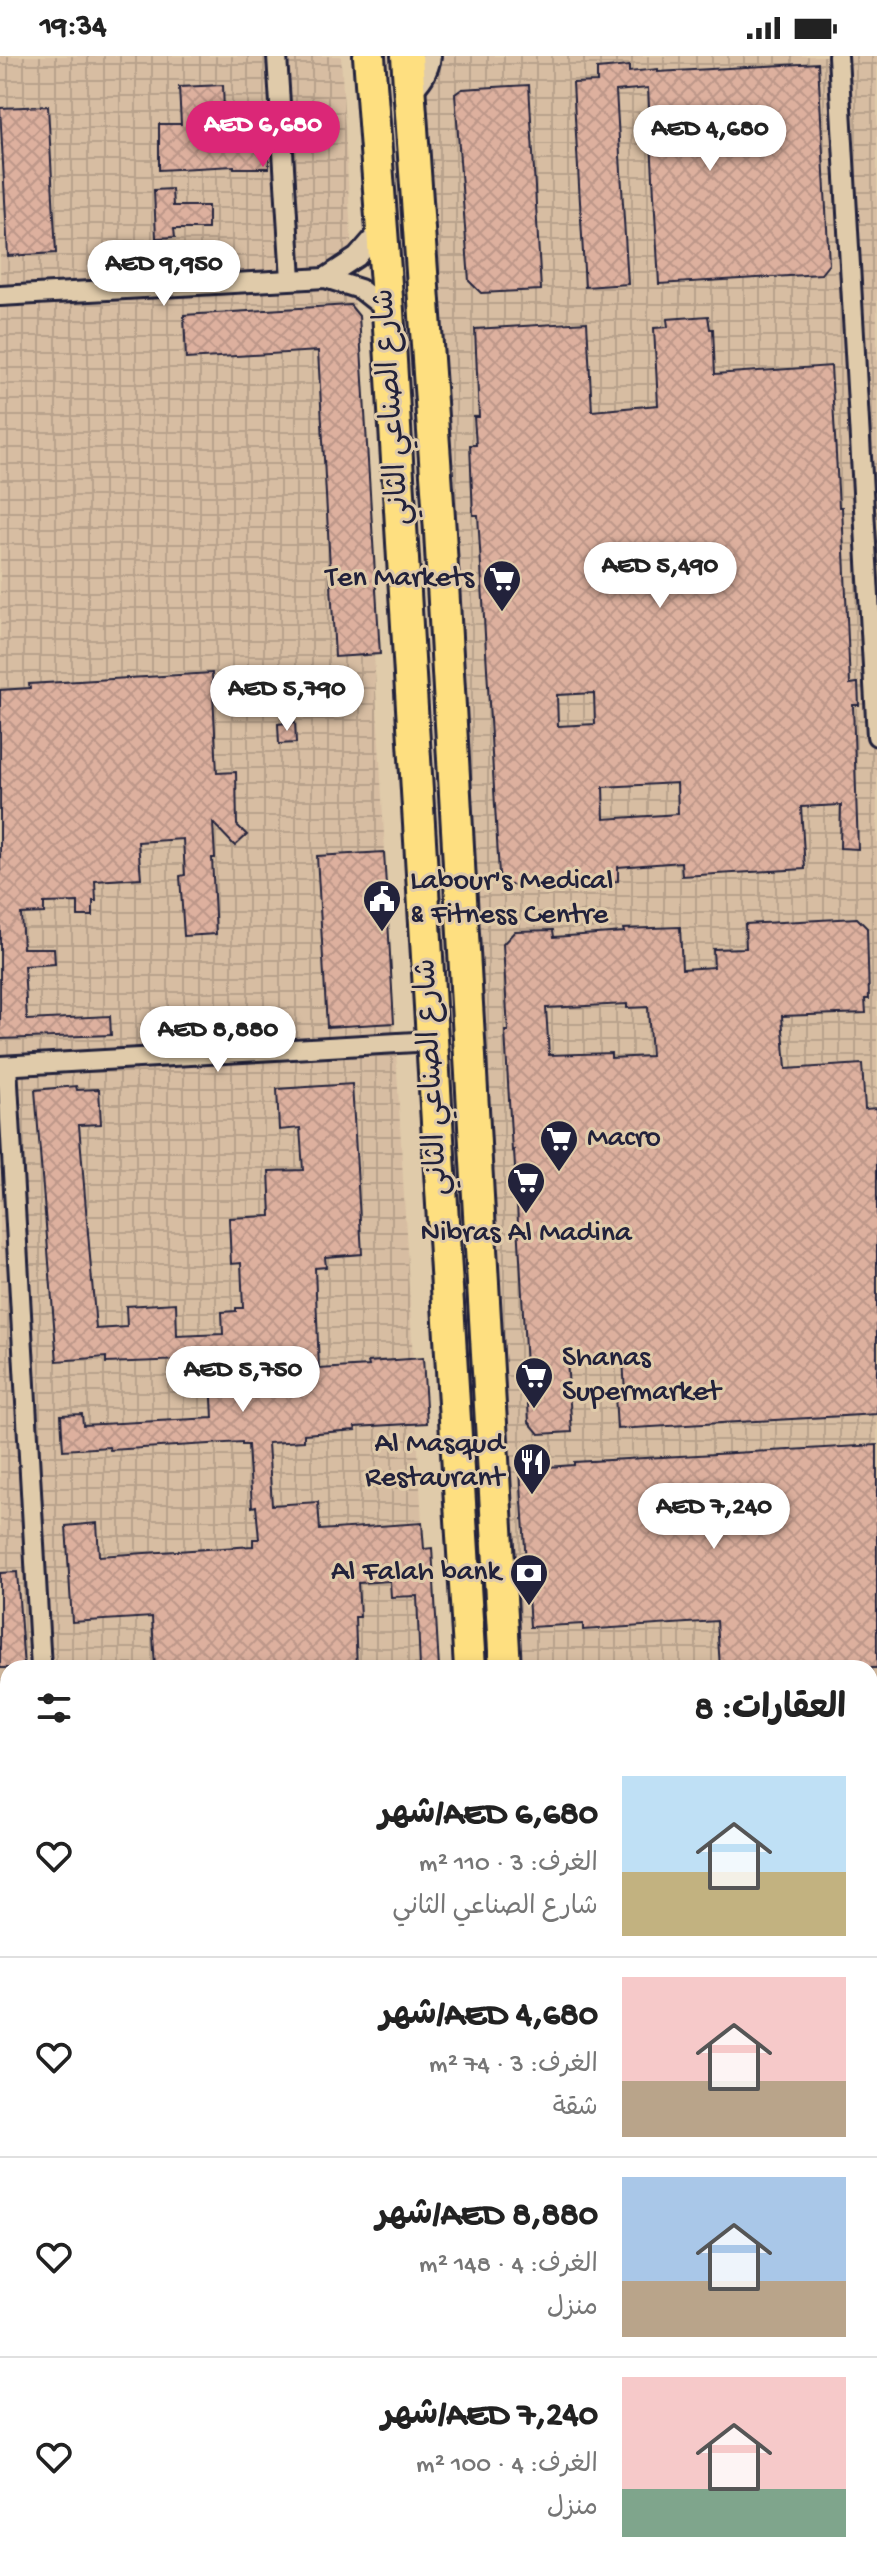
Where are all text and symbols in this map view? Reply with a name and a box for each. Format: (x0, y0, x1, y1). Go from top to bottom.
text: 19:34 (40, 11, 106, 46)
pin: AED 6,680 (171, 101, 355, 169)
pin: AED 4,680 (618, 105, 802, 173)
text: AED 6,680 (204, 111, 322, 142)
text: AED 4,680 (651, 115, 769, 146)
pin: AED 9,950 (72, 240, 256, 308)
text: AED 9,950 (105, 250, 223, 281)
street label: شارع الصناعي الثاني (368, 287, 424, 527)
pin: AED 5,490 (568, 542, 752, 610)
text: AED 5,490 (602, 552, 718, 583)
supermarket icon: Ten Markets (481, 558, 523, 613)
place label: Ten Markets (323, 562, 475, 597)
pin: AED 5,790 (195, 665, 379, 733)
text: AED 5,790 (228, 675, 346, 706)
place label: Labour's Medical & Fitness Centre (410, 865, 613, 934)
public building icon: Labour's Medical & Fitness Centre (361, 878, 403, 933)
street label: شارع الصناعي الثاني (410, 957, 462, 1196)
pin: AED 8,880 (126, 1006, 310, 1074)
text: AED 8,880 (158, 1016, 278, 1047)
supermarket icon: Macro (538, 1118, 580, 1173)
place label: Macro (587, 1122, 661, 1157)
supermarket icon: Nibras Al Madina (505, 1160, 547, 1215)
place label: Nibras Al Madina (420, 1217, 633, 1252)
place label: Shanas Supermarket (562, 1342, 723, 1411)
pin: AED 5,750 (151, 1346, 335, 1414)
supermarket icon: Shanas Supermarket (513, 1355, 555, 1410)
text: AED 5,750 (184, 1356, 302, 1387)
place label: Al Masqud Restaurant (365, 1428, 507, 1497)
restaurant icon: Al Masqud Restaurant (511, 1441, 553, 1496)
pin: AED 7,240 (622, 1483, 806, 1551)
text: AED 7,240 (656, 1493, 772, 1524)
bank icon: Al Falah bank (508, 1552, 550, 1607)
place label: Al Falah bank (331, 1556, 504, 1591)
icon: filters (32, 1686, 76, 1730)
text: العقارات: 8 (695, 1691, 846, 1731)
text: AED 6,680/شهر (379, 1796, 598, 1836)
icon: home (686, 1808, 782, 1904)
icon: heart (32, 1834, 76, 1878)
text: الغرف: 3 · 110 m² (419, 1850, 598, 1881)
text: شارع الصناعي الثاني (392, 1893, 598, 1924)
text: AED 4,680/شهر (380, 1997, 598, 2037)
icon: home (686, 2009, 782, 2105)
icon: heart (32, 2035, 76, 2079)
text: الغرف: 3 · 74 m² (429, 2051, 598, 2082)
text: شقة (553, 2094, 598, 2125)
text: AED 8,880/شهر (376, 2197, 598, 2237)
icon: home (686, 2209, 782, 2305)
icon: heart (32, 2235, 76, 2279)
text: الغرف: 4 · 148 m² (419, 2251, 598, 2282)
text: منزل (547, 2294, 598, 2325)
text: AED 7,240/شهر (381, 2397, 598, 2437)
icon: home (686, 2409, 782, 2505)
icon: heart (32, 2435, 76, 2479)
text: الغرف: 4 · 100 m² (416, 2451, 598, 2482)
text: منزل (547, 2494, 598, 2525)

